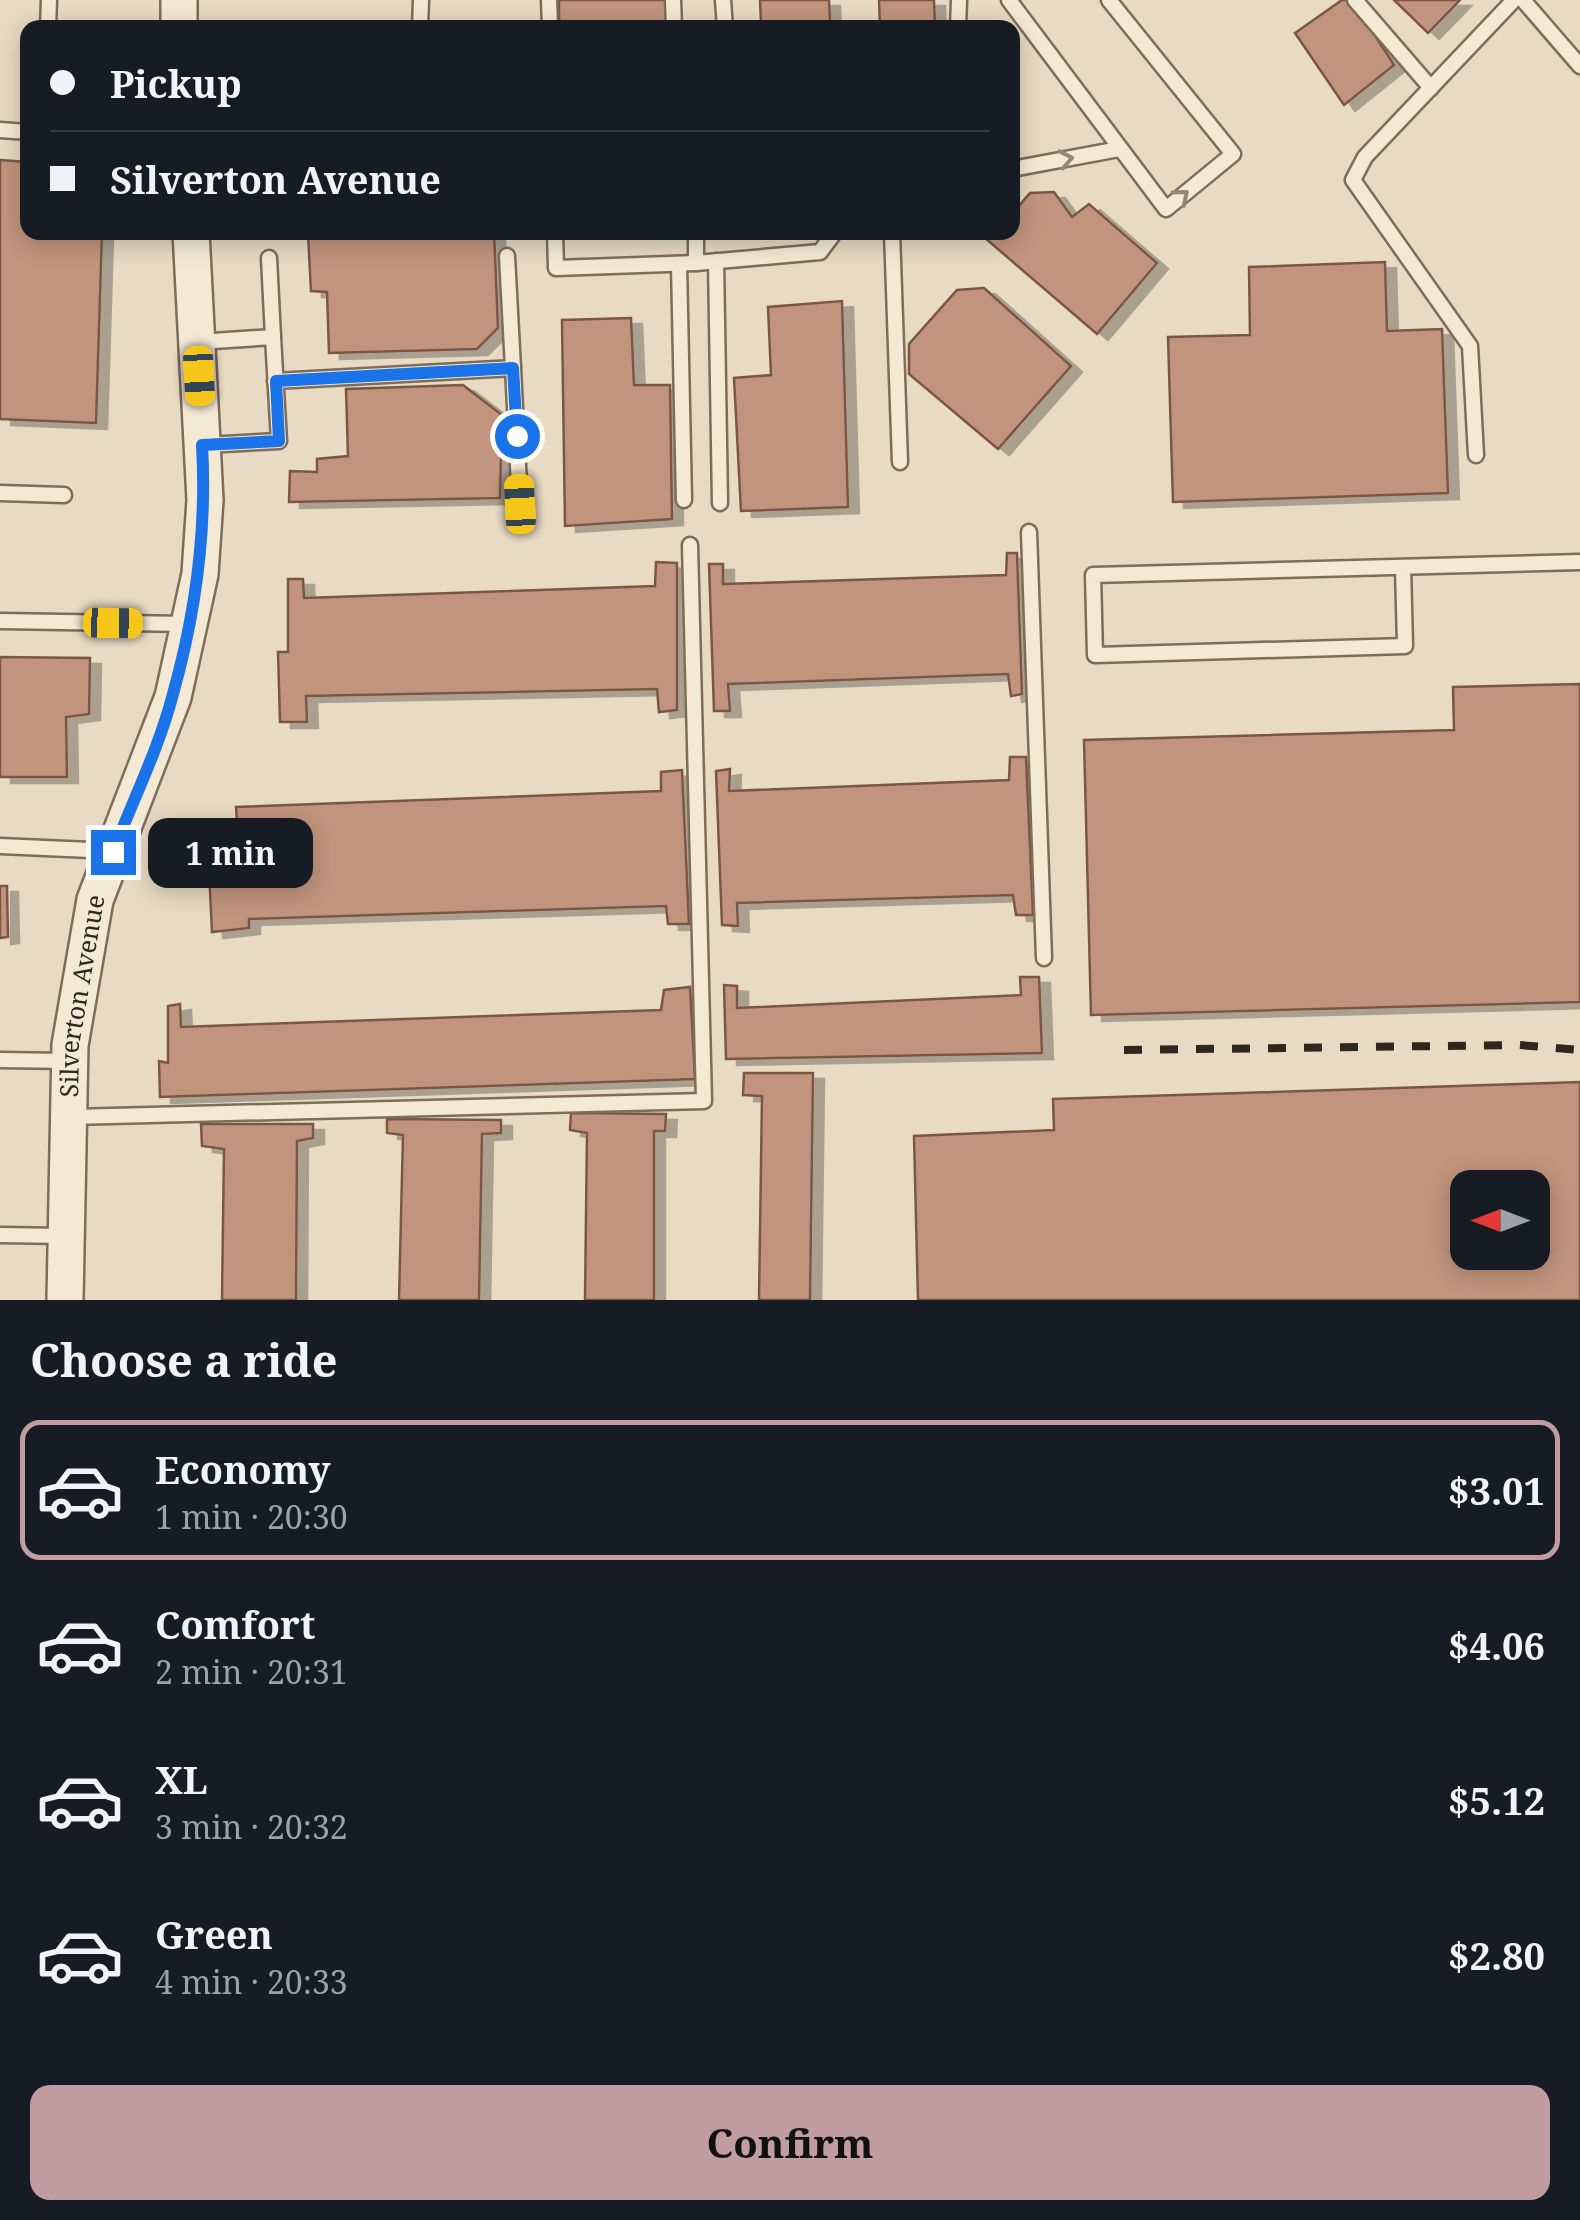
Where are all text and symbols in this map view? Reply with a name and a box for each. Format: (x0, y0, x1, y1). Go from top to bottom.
text: Pickup (110, 57, 242, 109)
one-way arrow (1057, 149, 1074, 170)
text: Silverton Avenue (110, 153, 441, 205)
one-way arrow (1170, 190, 1188, 208)
car (182, 345, 216, 407)
route start (495, 414, 540, 459)
car (503, 473, 537, 535)
car (83, 607, 143, 639)
callout: 1 min (148, 817, 313, 887)
route end (91, 830, 136, 875)
text: 1 min (185, 831, 276, 874)
street label: Silverton Avenue (51, 892, 112, 1098)
north arrow (1450, 1170, 1550, 1270)
map controls (1450, 1170, 1550, 1270)
text: Choose a ride (30, 1329, 338, 1390)
text: Economy (155, 1443, 331, 1495)
icon: car (35, 1445, 125, 1535)
text: $3.01 (1448, 1464, 1545, 1516)
text: 1 min · 20:30 (155, 1495, 348, 1538)
text: Comfort (155, 1598, 315, 1650)
icon: car (35, 1600, 125, 1690)
text: $4.06 (1448, 1619, 1545, 1671)
text: 2 min · 20:31 (155, 1650, 348, 1693)
text: XL (155, 1753, 208, 1805)
icon: car (35, 1755, 125, 1845)
text: $5.12 (1448, 1774, 1545, 1826)
text: 3 min · 20:32 (155, 1805, 348, 1848)
text: Green (155, 1908, 273, 1960)
icon: car (35, 1910, 125, 2000)
text: $2.80 (1448, 1929, 1545, 1981)
text: 4 min · 20:33 (155, 1960, 348, 2003)
button: Confirm (30, 2085, 1550, 2200)

